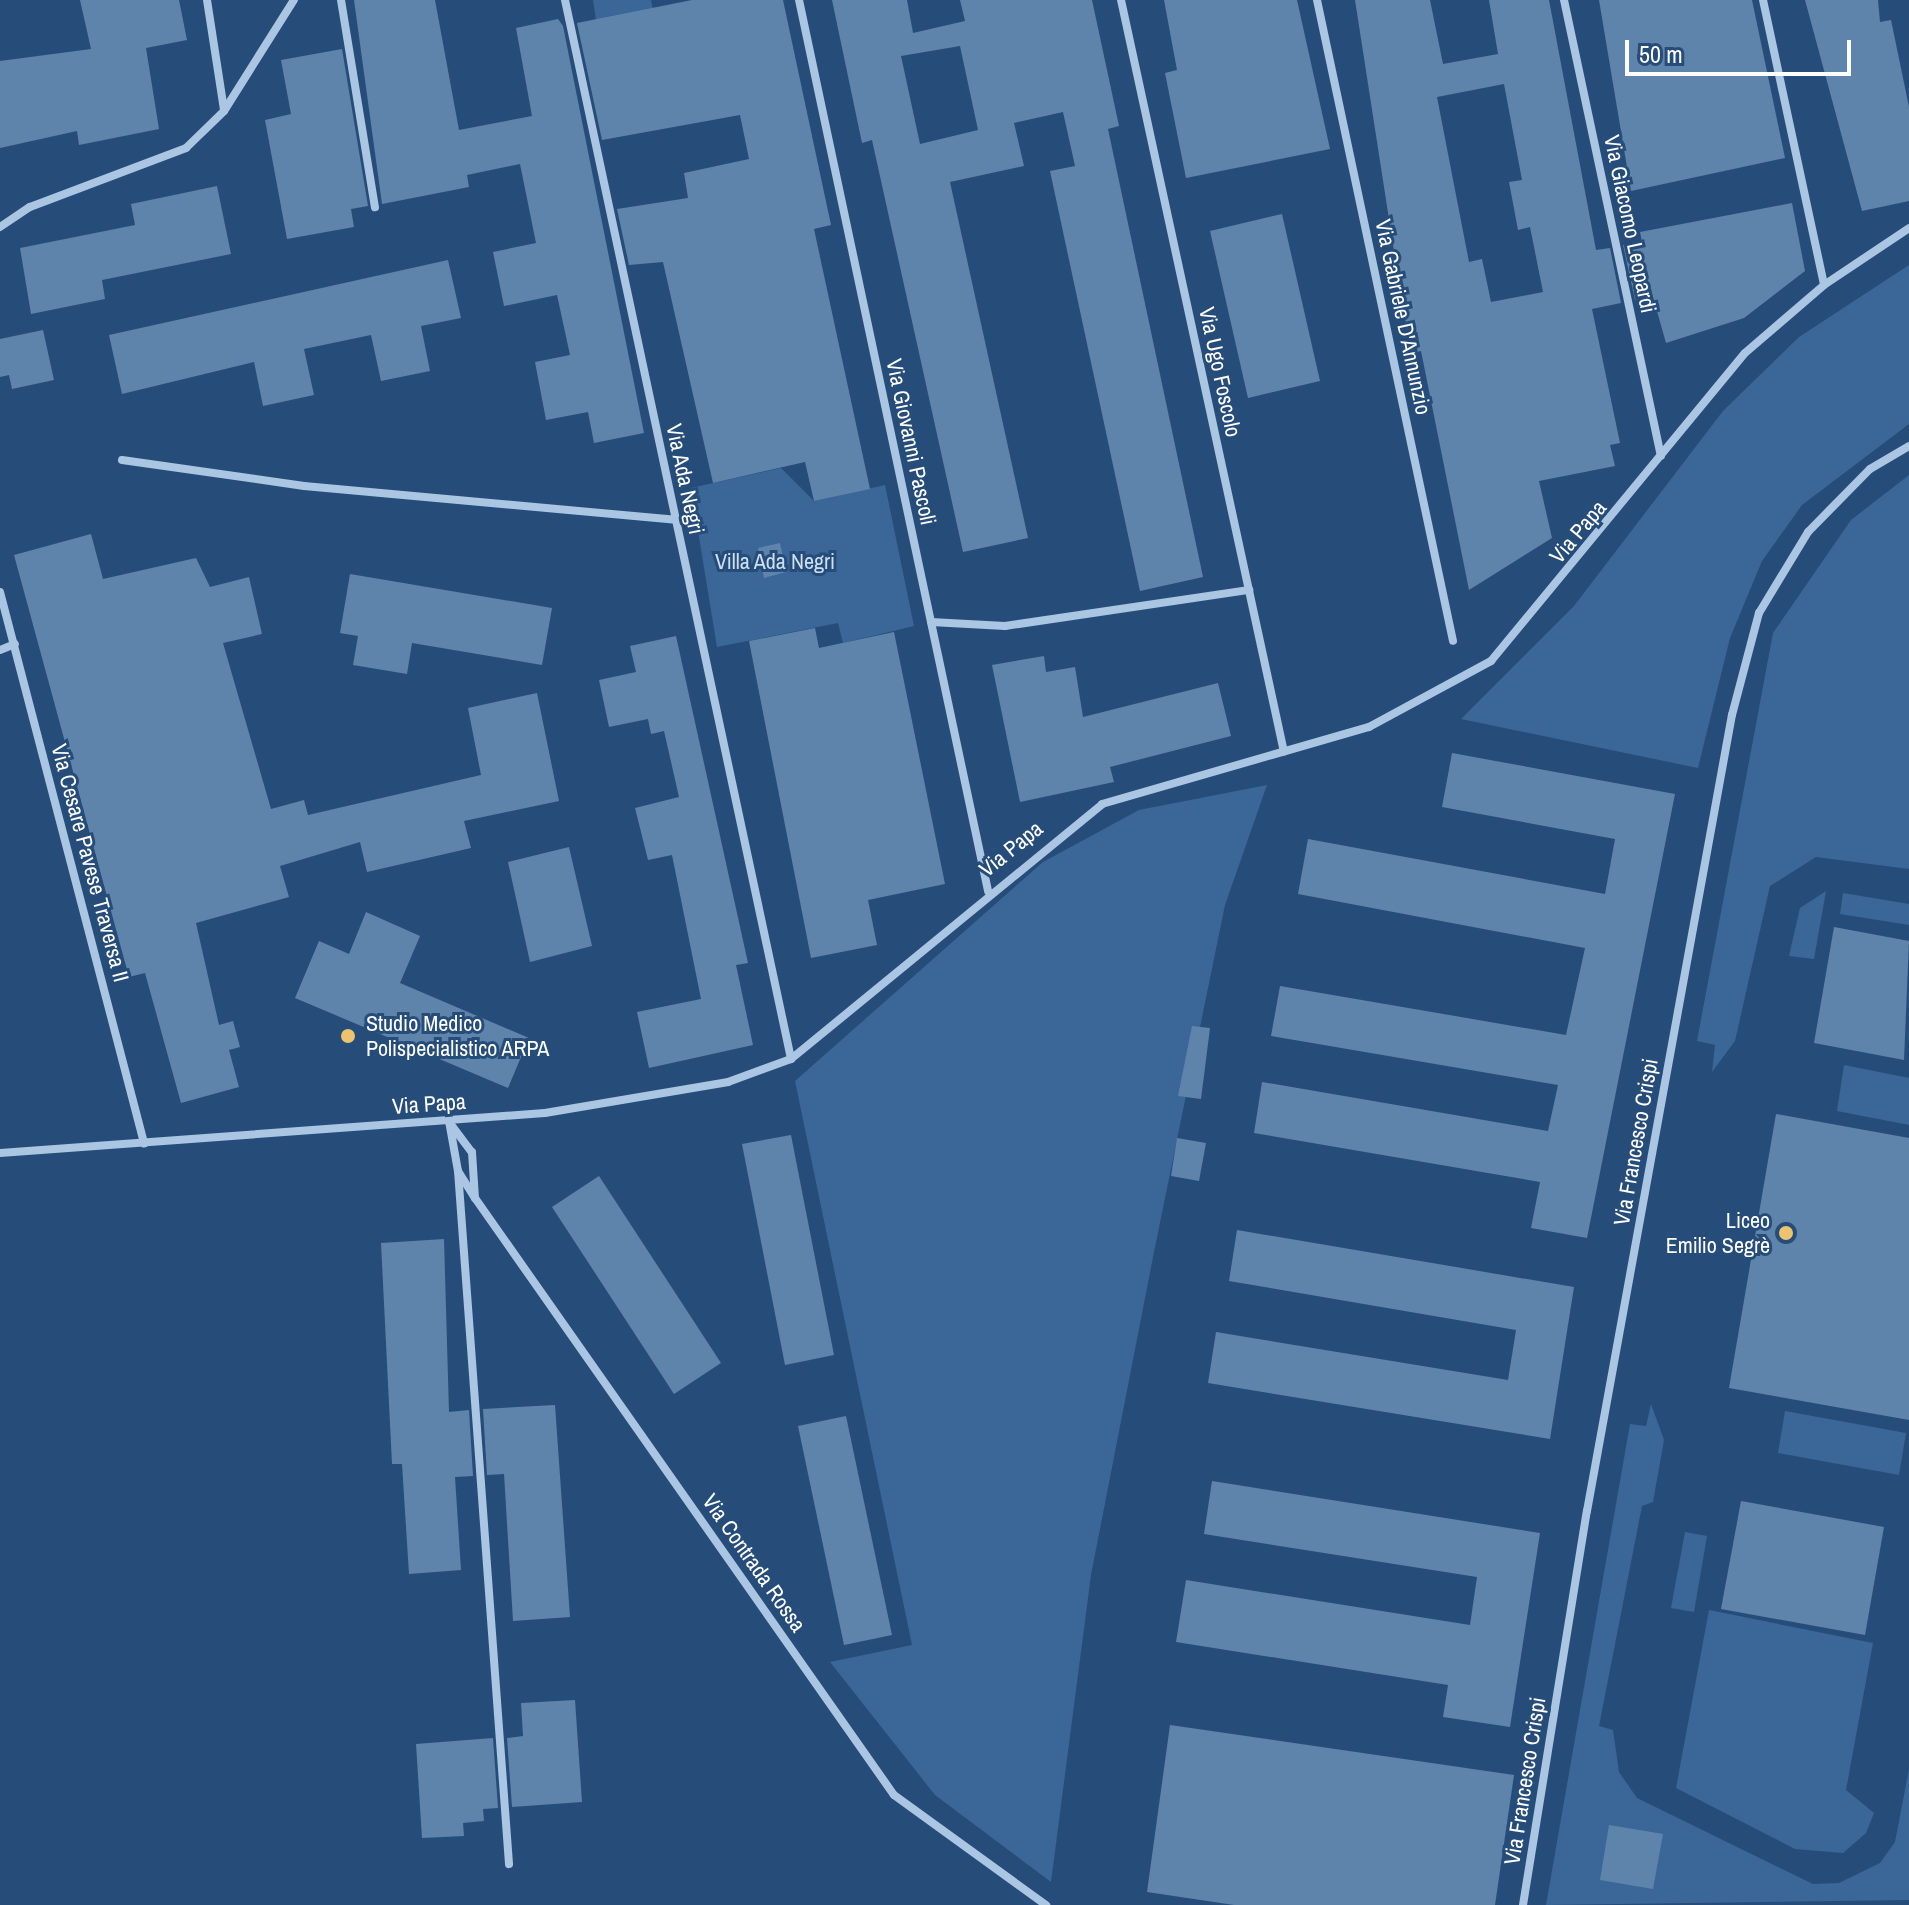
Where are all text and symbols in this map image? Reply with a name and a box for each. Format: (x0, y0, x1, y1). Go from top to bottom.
scale bar (1629, 24, 1855, 74)
text: 50 m (1639, 38, 1683, 70)
street label: Via Giacomo Leopardi (1598, 133, 1662, 315)
street label: Via Gabriele D'Annunzio (1369, 217, 1437, 417)
street label: Via Ugo Foscolo (1193, 305, 1247, 439)
street label: Via Giovanni Pascoli (881, 357, 941, 527)
street label: Via Ada Negri (660, 421, 710, 537)
street label: Via Papa (1544, 495, 1612, 569)
park label: Villa Ada Negri (714, 549, 836, 575)
street label: Via Cesare Pavese Traversa II (45, 741, 135, 985)
street label: Via Papa (974, 815, 1048, 883)
place label: Studio Medico Polispecialistico ARPA (366, 1010, 550, 1062)
marker: Studio Medico Polispecialistico ARPA (337, 1025, 359, 1047)
street label: Via Francesco Crispi (1608, 1056, 1664, 1228)
street label: Via Papa (391, 1088, 467, 1120)
place label: Liceo Emilio Segrè (1666, 1207, 1770, 1258)
marker: Liceo Emilio Segrè (1777, 1224, 1795, 1242)
street label: Via Contrada Rossa (697, 1489, 811, 1637)
street label: Via Francesco Crispi (1499, 1695, 1551, 1867)

